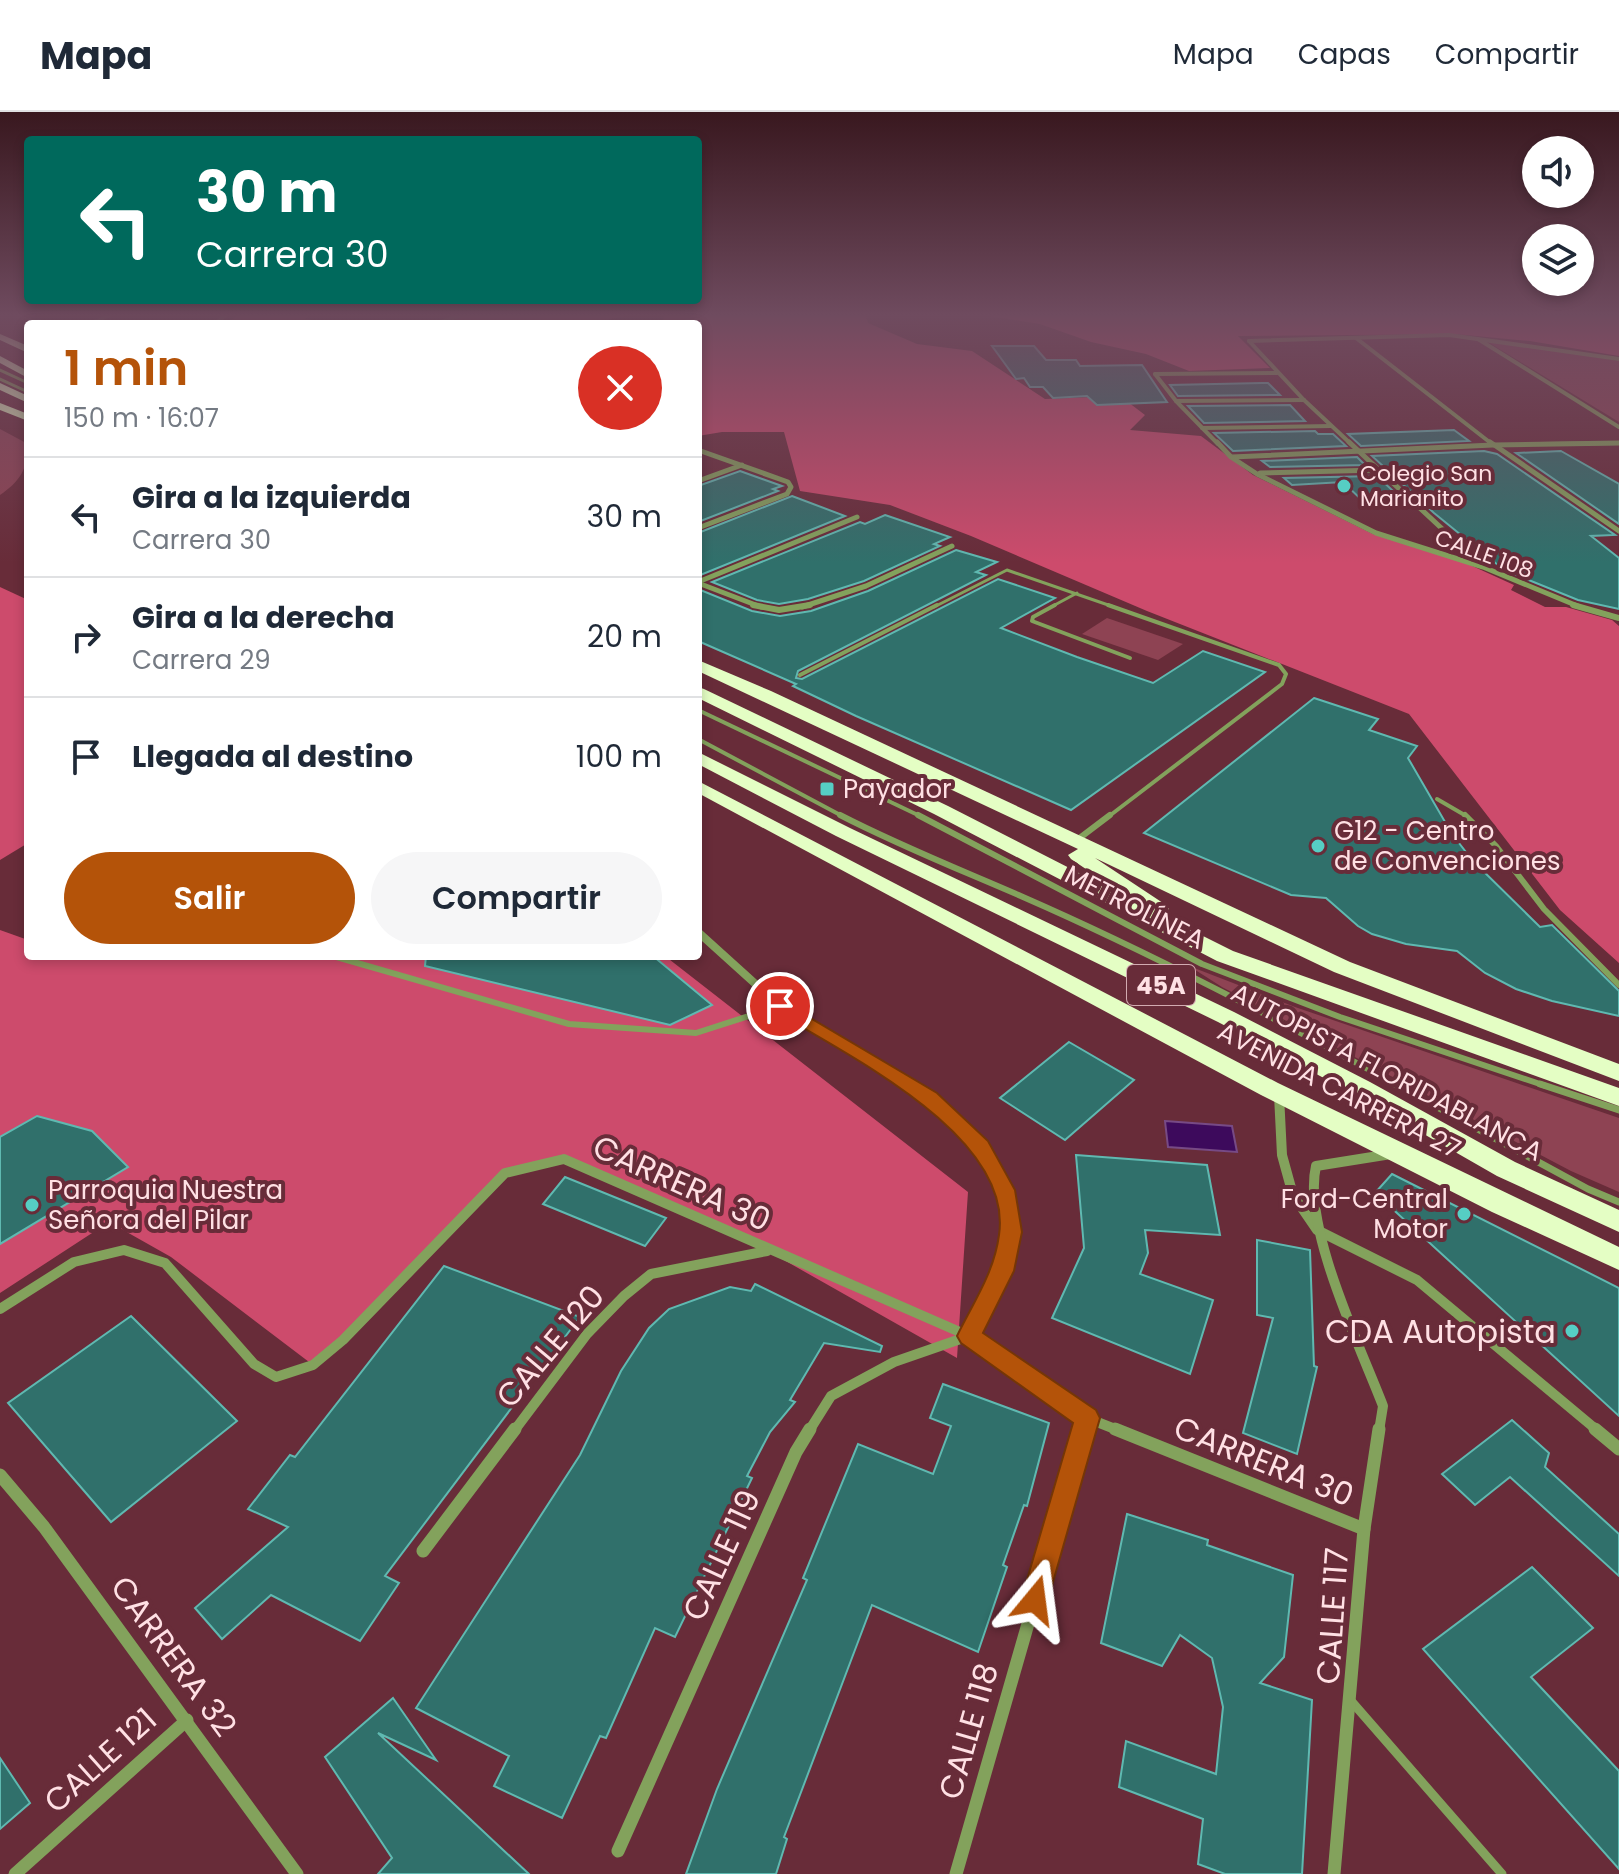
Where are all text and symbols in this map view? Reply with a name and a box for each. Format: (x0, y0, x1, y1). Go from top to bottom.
text: Mapa (40, 29, 152, 82)
text: Mapa (1173, 35, 1254, 74)
text: Capas (1298, 35, 1391, 74)
text: Compartir (1435, 35, 1579, 74)
map controls (1522, 136, 1594, 296)
button: sound (1522, 136, 1594, 208)
text: 30 m (196, 153, 338, 232)
icon: left (64, 168, 168, 272)
button: layers (1522, 224, 1594, 296)
text: Carrera 30 (196, 229, 389, 280)
text: 1 min (64, 335, 188, 402)
button: close (578, 346, 662, 430)
text: 150 m · 16:07 (64, 400, 219, 436)
place label: Colegio San Marianito (1360, 458, 1492, 514)
text: Gira a la izquierda (132, 476, 411, 519)
marker: Colegio San Marianito (1335, 477, 1353, 495)
icon: left (64, 495, 108, 539)
text: 30 m (587, 495, 662, 538)
text: Carrera 30 (132, 522, 271, 558)
street label: CALLE 108 (1430, 522, 1538, 586)
text: Gira a la derecha (132, 596, 395, 639)
icon: right (64, 615, 108, 659)
text: 20 m (587, 615, 662, 658)
text: Carrera 29 (132, 642, 271, 678)
icon: arrive (64, 735, 108, 779)
text: Llegada al destino (132, 735, 413, 778)
text: 100 m (576, 735, 662, 778)
place label: Payador (843, 771, 952, 807)
marker: Payador (818, 780, 836, 798)
place label: G12 - Centro de Convenciones (1334, 813, 1561, 879)
marker: G12 - Centro de Convenciones (1309, 837, 1327, 855)
button: Salir (64, 852, 355, 944)
button: Compartir (371, 852, 662, 944)
street label: METROLÍNEA (1059, 856, 1211, 958)
road number: 45A (1127, 965, 1195, 1005)
pin (746, 972, 814, 1040)
street label: AUTOPISTA FLORIDABLANCA (1225, 974, 1549, 1170)
icon: arrive (758, 984, 802, 1028)
street label: AVENIDA CARRERA 27 (1211, 1013, 1467, 1167)
street label: CARRERA 30 (586, 1124, 778, 1242)
place label: Parroquia Nuestra Señora del Pilar (48, 1172, 283, 1238)
place label: Ford-Central Motor (1281, 1181, 1448, 1247)
marker: Parroquia Nuestra Señora del Pilar (23, 1196, 41, 1214)
marker: Ford-Central Motor (1455, 1205, 1473, 1223)
street label: CALLE 120 (485, 1275, 615, 1417)
place label: CDA Autopista (1325, 1309, 1556, 1354)
marker: CDA Autopista (1563, 1322, 1581, 1340)
street label: CARRERA 30 (1167, 1405, 1361, 1517)
street label: CALLE 119 (671, 1482, 771, 1628)
street label: CALLE 117 (1305, 1546, 1359, 1686)
position arrow (993, 1558, 1077, 1642)
street label: CARRERA 32 (100, 1567, 248, 1745)
street label: CALLE 118 (927, 1658, 1009, 1804)
street label: CALLE 121 (34, 1697, 166, 1823)

